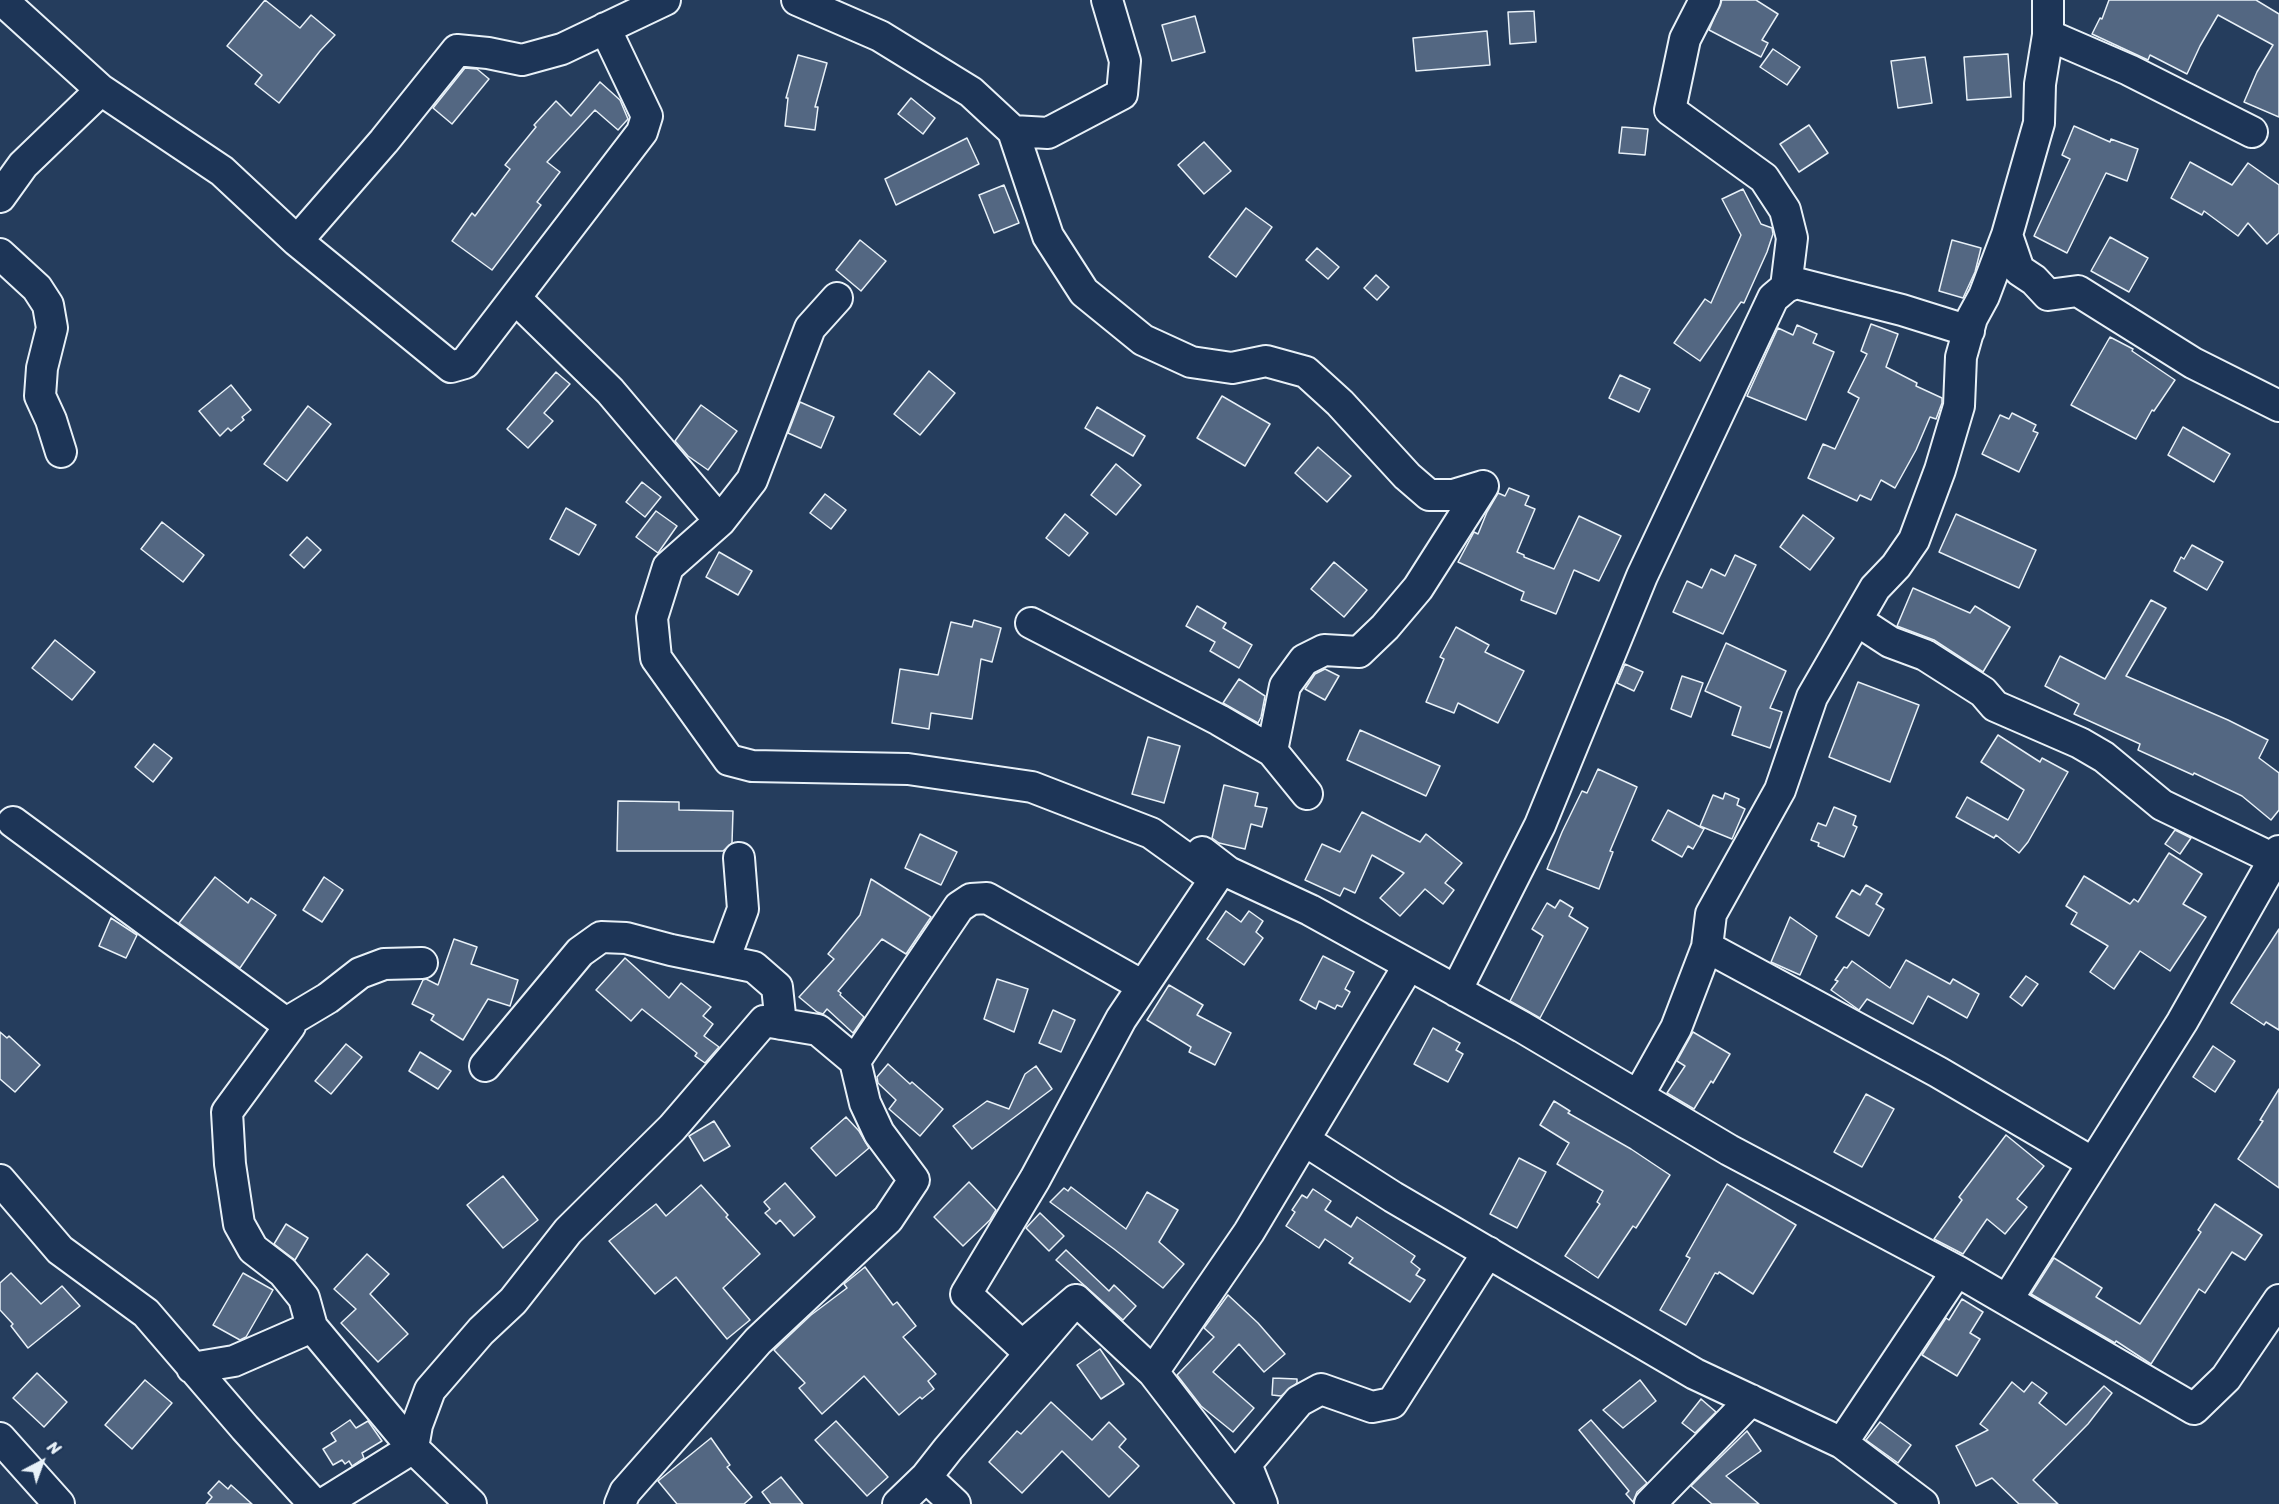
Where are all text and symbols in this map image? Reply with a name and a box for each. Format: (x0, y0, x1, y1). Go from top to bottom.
north arrow (12, 1432, 72, 1492)
text: N (40, 1433, 68, 1463)

